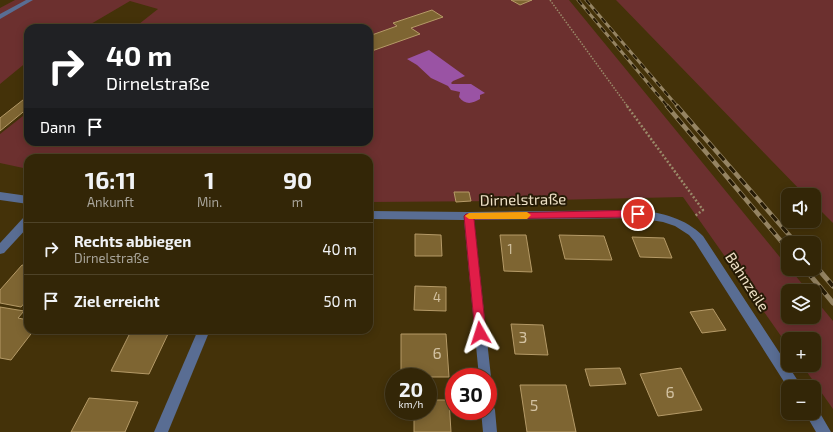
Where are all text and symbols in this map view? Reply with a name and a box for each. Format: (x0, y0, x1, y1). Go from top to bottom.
text: 40 m (106, 38, 172, 72)
icon: right (40, 40, 92, 92)
text: Dirnelstraße (106, 72, 210, 94)
icon: arrive (84, 116, 106, 138)
text: Dann (40, 118, 76, 136)
text: 16:11 (85, 165, 136, 194)
text: 1 (204, 165, 215, 194)
text: 90 (283, 165, 312, 194)
map controls (781, 188, 821, 420)
button: sound (781, 188, 821, 228)
street label: Dirnelstraße (479, 189, 566, 209)
text: Ankunft (87, 194, 134, 210)
text: Min. (197, 194, 222, 210)
text: m (292, 194, 303, 210)
pin (621, 197, 655, 231)
icon: arrive (627, 203, 649, 225)
text: Rechts abbiegen (74, 232, 191, 250)
button: search (781, 236, 821, 276)
icon: right (40, 238, 62, 260)
text: 40 m (322, 240, 357, 258)
house number: 1 (507, 241, 513, 257)
street label: Bahnzeile (722, 249, 774, 314)
text: Dirnelstraße (74, 250, 149, 266)
button: layers (781, 284, 821, 324)
house number: 4 (433, 289, 441, 305)
icon: arrive (40, 290, 62, 312)
text: Ziel erreicht (74, 292, 160, 310)
text: 50 m (323, 292, 357, 310)
position arrow (459, 312, 501, 354)
house number: 3 (519, 327, 527, 346)
button: + (781, 332, 821, 372)
house number: 6 (432, 343, 442, 362)
speed limit sign: 30 (445, 368, 497, 420)
text: 20 (399, 377, 423, 401)
button: − (781, 380, 821, 420)
house number: 6 (665, 382, 675, 401)
house number: 5 (530, 395, 538, 414)
text: km/h (399, 398, 423, 410)

